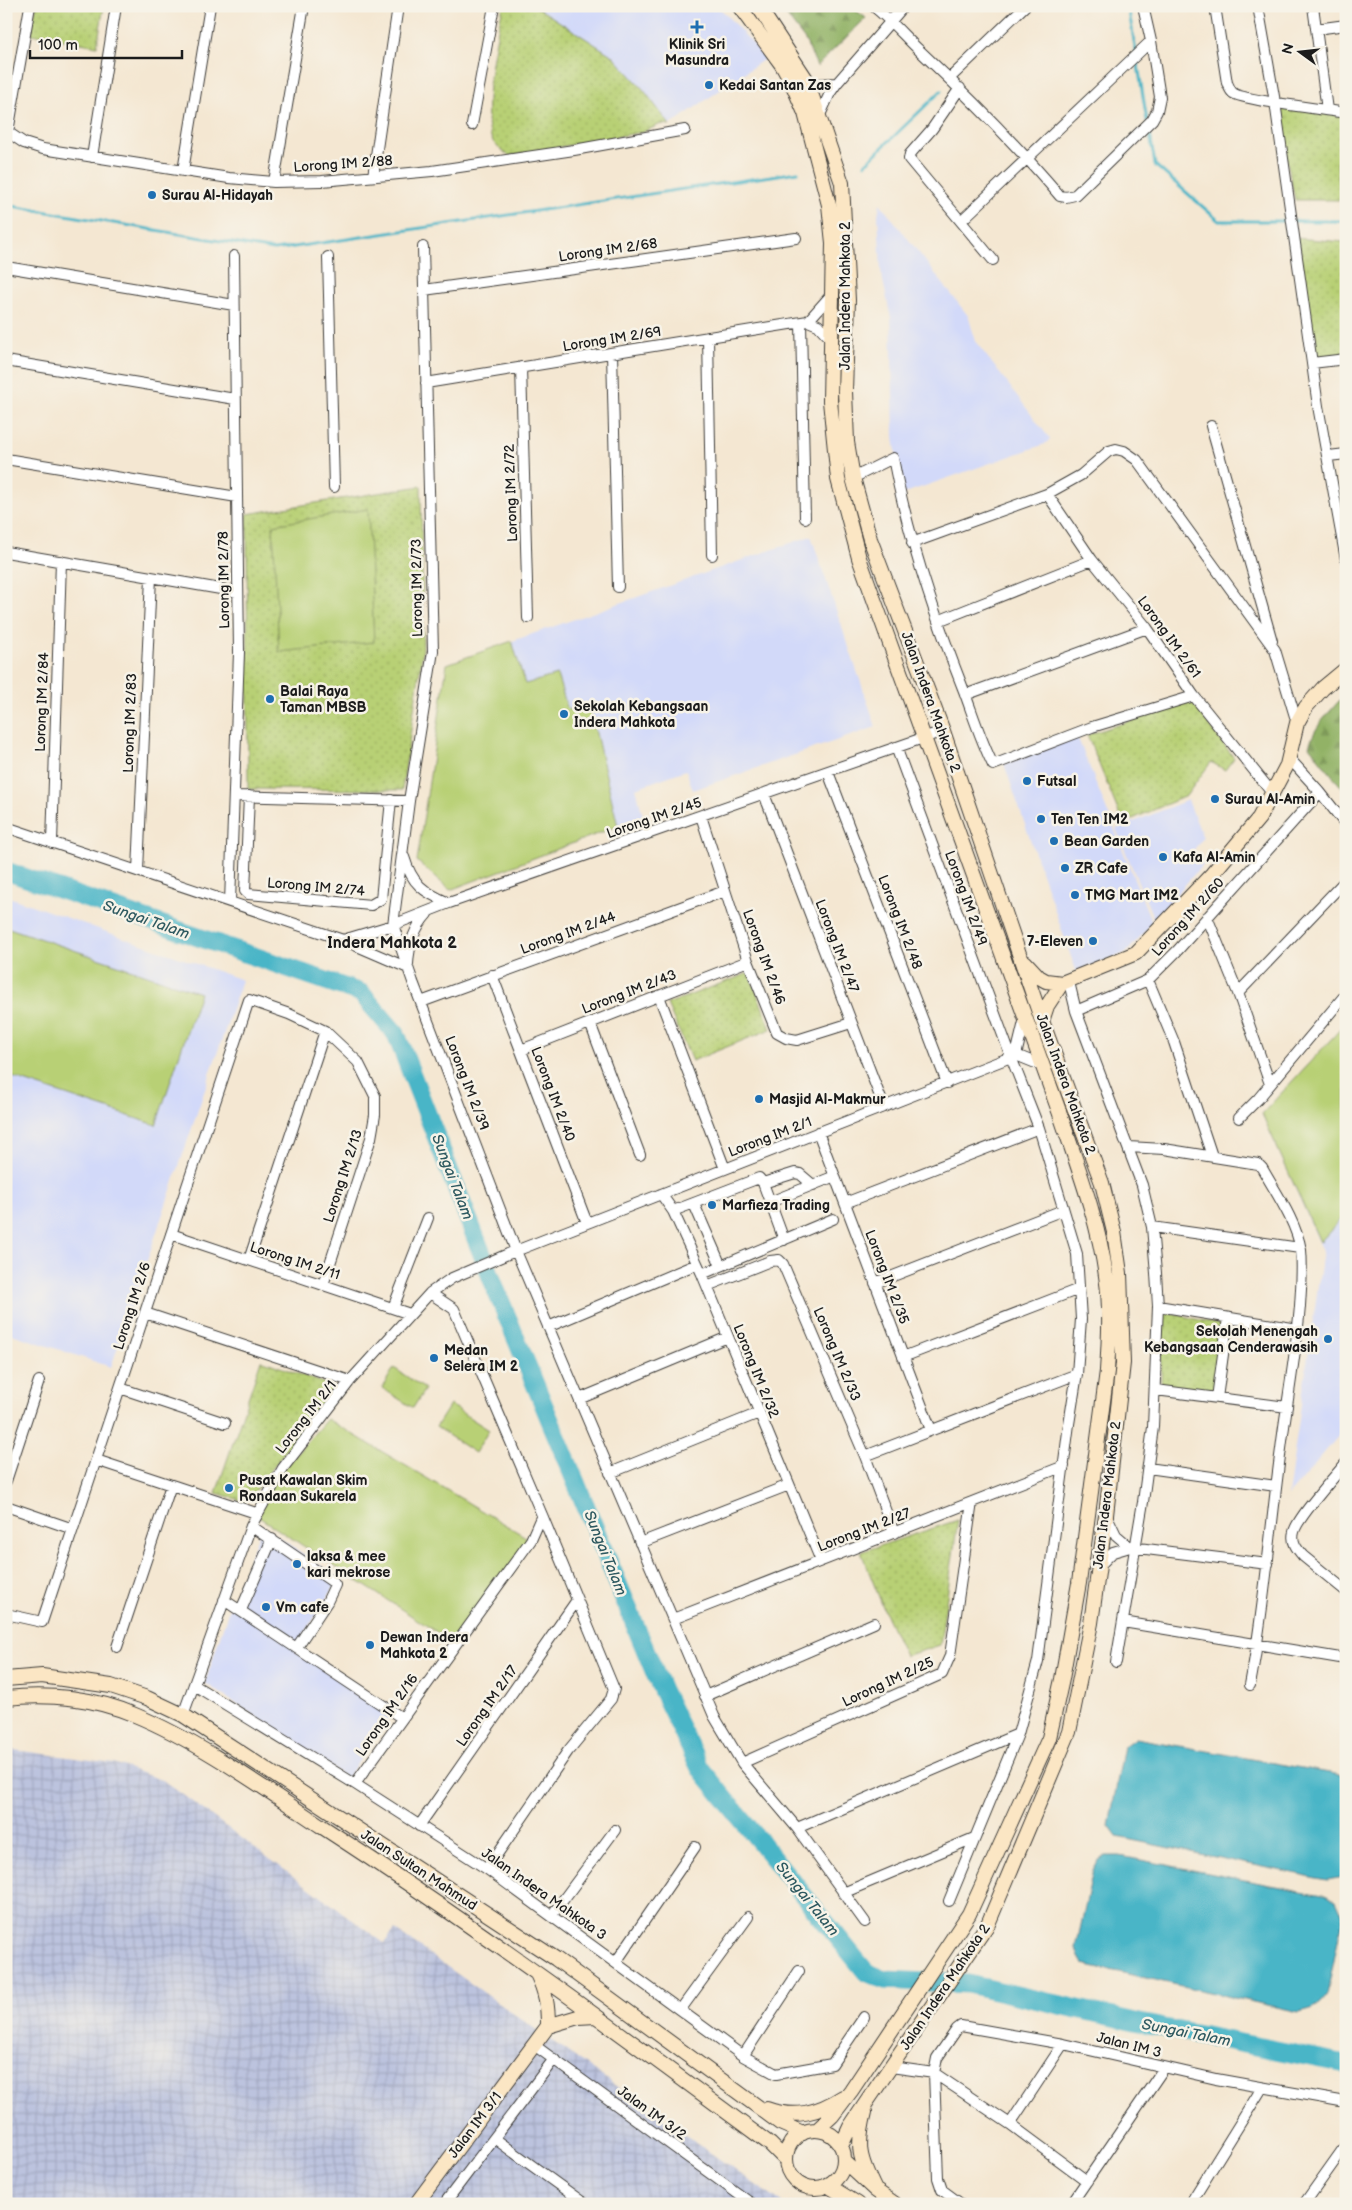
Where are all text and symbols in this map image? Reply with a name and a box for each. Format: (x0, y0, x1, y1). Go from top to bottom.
marker: Klinik Sri Masundra (690, 20, 704, 34)
scale bar (30, 28, 182, 60)
north arrow (1274, 28, 1324, 78)
text: 100 m (38, 36, 78, 55)
place label: Klinik Sri Masundra (665, 36, 729, 69)
text: N (1278, 41, 1297, 56)
place label: Kedai Santan Zas (719, 77, 831, 94)
marker: Kedai Santan Zas (703, 79, 715, 91)
street label: Lorong IM 2/88 (293, 152, 393, 176)
place label: Surau Al-Hidayah (162, 187, 273, 204)
marker: Surau Al-Hidayah (146, 189, 158, 201)
street label: Jalan Indera Mahkota 2 (837, 221, 854, 370)
street label: Lorong IM 2/68 (558, 235, 658, 265)
street label: Lorong IM 2/69 (562, 323, 662, 355)
street label: Lorong IM 2/72 (501, 443, 521, 542)
street label: Lorong IM 2/78 (215, 531, 233, 629)
street label: Lorong IM 2/73 (408, 539, 426, 637)
street label: Lorong IM 2/61 (1134, 593, 1204, 681)
street label: Jalan Indera Mahkota 2 (898, 629, 965, 775)
street label: Lorong IM 2/84 (32, 652, 52, 752)
street label: Lorong IM 2/83 (120, 673, 140, 773)
place label: Balai Raya Taman MBSB (280, 683, 366, 716)
marker: Balai Raya Taman MBSB (264, 693, 276, 705)
place label: Sekolah Kebangsaan Indera Mahkota (574, 698, 709, 731)
marker: Sekolah Kebangsaan Indera Mahkota (558, 708, 570, 720)
place label: Futsal (1037, 773, 1076, 790)
marker: Futsal (1021, 775, 1033, 787)
place label: Surau Al-Amin (1225, 791, 1316, 808)
marker: Surau Al-Amin (1209, 793, 1221, 805)
street label: Lorong IM 2/45 (604, 794, 704, 842)
place label: Ten Ten IM2 (1051, 811, 1129, 828)
marker: Ten Ten IM2 (1035, 813, 1047, 825)
place label: Bean Garden (1064, 833, 1149, 850)
marker: Bean Garden (1048, 835, 1060, 847)
street label: Lorong IM 2/49 (941, 848, 991, 948)
place label: Kafa Al-Amin (1173, 849, 1256, 866)
marker: Kafa Al-Amin (1157, 851, 1169, 863)
place label: ZR Cafe (1075, 860, 1128, 877)
marker: ZR Cafe (1059, 862, 1071, 874)
street label: Lorong IM 2/48 (874, 872, 926, 972)
street label: Lorong IM 2/74 (266, 874, 366, 900)
street label: Lorong IM 2/60 (1148, 874, 1228, 960)
place label: TMG Mart IM2 (1085, 887, 1179, 904)
marker: TMG Mart IM2 (1069, 889, 1081, 901)
water label: Sungai Talam (100, 896, 192, 944)
street label: Lorong IM 2/47 (811, 897, 863, 995)
street label: Lorong IM 2/46 (739, 907, 789, 1007)
street label: Lorong IM 2/44 (518, 908, 618, 958)
place label: 7-Eleven (1027, 933, 1083, 950)
district label: Indera Mahkota 2 (327, 934, 457, 953)
marker: 7-Eleven (1087, 935, 1099, 947)
street label: Lorong IM 2/43 (579, 966, 679, 1018)
street label: Jalan Indera Mahkota 2 (1033, 1011, 1100, 1157)
street label: Lorong IM 2/39 (441, 1033, 493, 1133)
street label: Lorong IM 2/40 (527, 1044, 579, 1144)
place label: Masjid Al-Makmur (769, 1091, 886, 1108)
marker: Masjid Al-Makmur (753, 1093, 765, 1105)
street label: Lorong IM 2/1 (726, 1113, 814, 1161)
street label: Lorong IM 2/13 (320, 1127, 366, 1225)
water label: Sungai Talam (427, 1132, 477, 1222)
place label: Marfieza Trading (722, 1197, 830, 1214)
marker: Marfieza Trading (706, 1199, 718, 1211)
street label: Lorong IM 2/35 (861, 1228, 913, 1326)
street label: Lorong IM 2/11 (248, 1238, 342, 1284)
street label: Lorong IM 2/6 (110, 1259, 154, 1352)
street label: Lorong IM 2/33 (810, 1305, 864, 1403)
street label: Lorong IM 2/32 (729, 1322, 783, 1421)
place label: Sekolah Menengah Kebangsaan Cenderawasih (1144, 1323, 1318, 1356)
marker: Sekolah Menengah Kebangsaan Cenderawasih (1322, 1333, 1334, 1345)
place label: Medan Selera IM 2 (444, 1342, 519, 1375)
marker: Medan Selera IM 2 (428, 1352, 440, 1364)
street label: Lorong IM 2/1 (272, 1377, 340, 1457)
street label: Jalan Indera Mahkota 2 (1090, 1419, 1125, 1570)
place label: Pusat Kawalan Skim Rondaan Sukarela (239, 1472, 367, 1505)
marker: Pusat Kawalan Skim Rondaan Sukarela (223, 1482, 235, 1494)
street label: Lorong IM 2/27 (815, 1504, 913, 1555)
water label: Sungai Talam (579, 1508, 631, 1598)
place label: laksa & mee kari mekrose (307, 1548, 390, 1581)
marker: laksa & mee kari mekrose (291, 1558, 303, 1570)
place label: Vm cafe (276, 1599, 329, 1616)
marker: Vm cafe (260, 1601, 272, 1613)
place label: Dewan Indera Mahkota 2 (380, 1629, 469, 1662)
marker: Dewan Indera Mahkota 2 (364, 1639, 376, 1651)
street label: Lorong IM 2/25 (839, 1653, 937, 1711)
street label: Lorong IM 2/17 (453, 1662, 521, 1750)
street label: Lorong IM 2/16 (352, 1670, 422, 1760)
street label: Jalan Sultan Mahmud (358, 1826, 480, 1914)
street label: Jalan Indera Mahkota 3 (478, 1844, 610, 1944)
water label: Sungai Talam (771, 1858, 843, 1940)
street label: Jalan Indera Mahkota 2 (896, 1920, 994, 2053)
water label: Sungai Talam (1140, 2015, 1232, 2051)
street label: Jalan IM 3 (1095, 2029, 1163, 2061)
street label: Jalan IM 3/2 (614, 2082, 690, 2144)
street label: Jalan IM 3/1 (445, 2089, 505, 2161)

